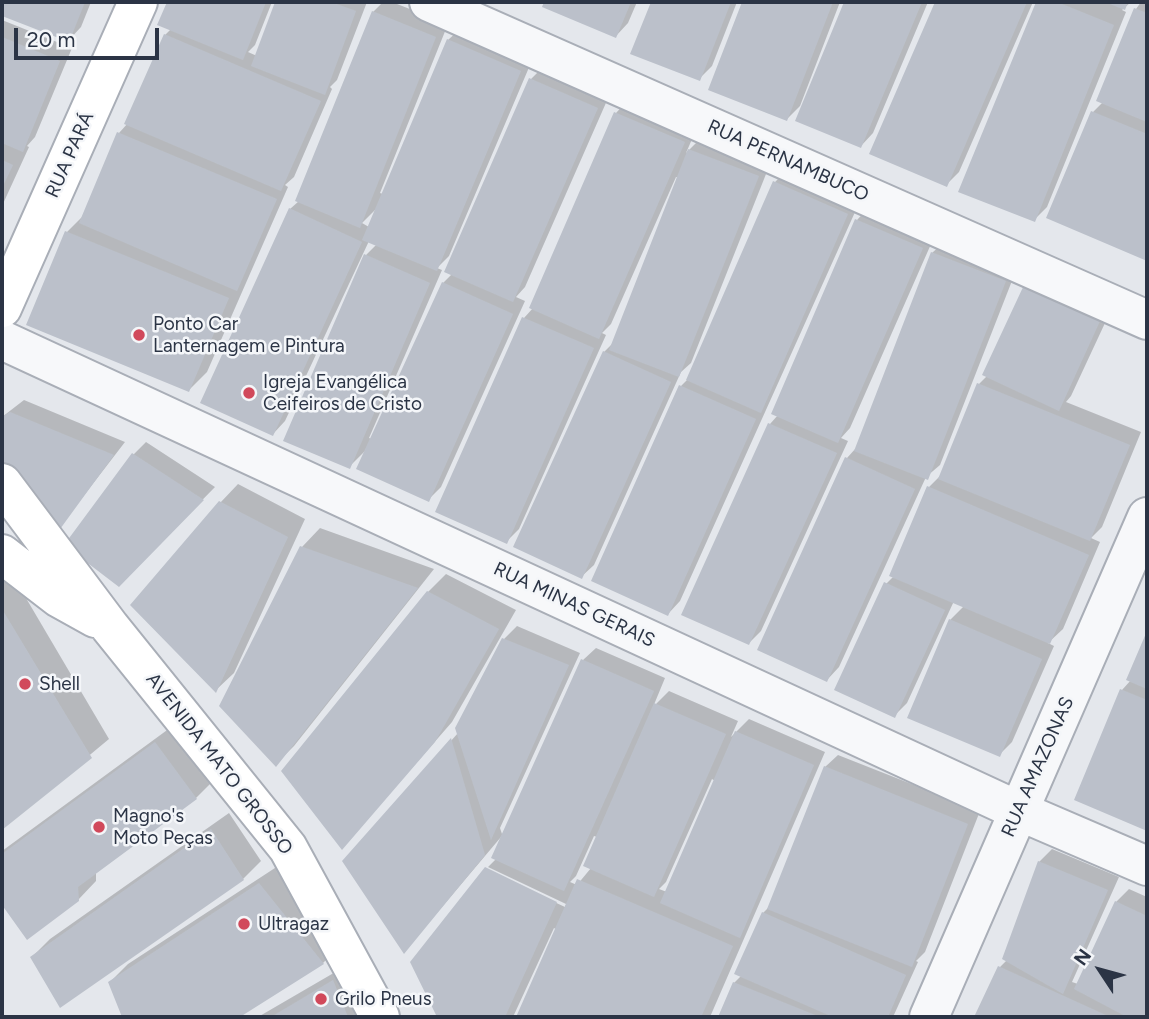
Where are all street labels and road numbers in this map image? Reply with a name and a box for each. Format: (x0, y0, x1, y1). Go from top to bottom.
street label: RUA PARÁ (41, 109, 99, 201)
street label: RUA PERNAMBUCO (704, 115, 872, 207)
street label: RUA MINAS GERAIS (490, 558, 658, 652)
street label: AVENIDA MATO GROSSO (141, 668, 297, 860)
street label: RUA AMAZONAS (997, 693, 1079, 841)

